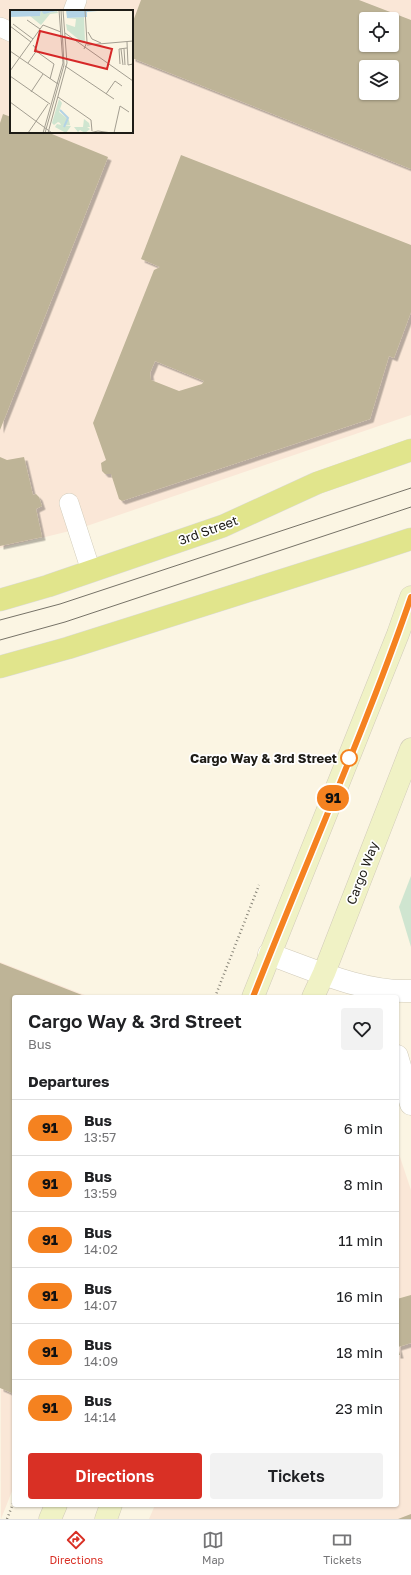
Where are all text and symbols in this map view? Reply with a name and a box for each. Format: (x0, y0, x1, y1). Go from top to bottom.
inset map (10, 10, 133, 133)
map controls (359, 12, 399, 100)
button: locate (359, 12, 399, 52)
button: layers (359, 60, 399, 100)
street label: 3rd Street (176, 512, 240, 548)
marker: Cargo Way & 3rd Street (340, 749, 358, 767)
place label: Cargo Way & 3rd Street (190, 750, 337, 766)
line badge: 91 (315, 785, 351, 811)
text: 91 (325, 789, 341, 806)
street label: Cargo Way (343, 838, 382, 907)
button: heart (341, 1008, 383, 1050)
text: Cargo Way & 3rd Street (28, 1009, 242, 1032)
text: Bus (28, 1036, 51, 1052)
text: Departures (28, 1072, 109, 1090)
text: Bus (84, 1111, 112, 1129)
text: 91 (42, 1119, 58, 1136)
text: 6 min (344, 1119, 383, 1137)
text: 13:57 (84, 1129, 116, 1145)
text: Bus (84, 1167, 112, 1185)
text: 91 (42, 1175, 58, 1192)
text: 8 min (344, 1175, 383, 1193)
text: 13:59 (84, 1185, 117, 1201)
text: Bus (84, 1223, 112, 1241)
text: 91 (42, 1231, 58, 1248)
text: 11 min (338, 1231, 383, 1249)
text: 14:02 (84, 1241, 118, 1257)
text: Bus (84, 1279, 112, 1297)
text: 91 (42, 1287, 58, 1304)
text: 16 min (336, 1287, 383, 1305)
text: 14:07 (84, 1297, 117, 1313)
text: Bus (84, 1335, 112, 1353)
text: 91 (42, 1343, 58, 1360)
text: 18 min (336, 1343, 383, 1361)
text: 14:09 (84, 1353, 118, 1369)
text: Bus (84, 1391, 112, 1409)
text: 91 (42, 1399, 58, 1416)
text: 23 min (335, 1399, 383, 1417)
text: 14:14 (84, 1409, 116, 1425)
button: Directions (28, 1453, 202, 1499)
button: Tickets (210, 1453, 383, 1499)
tab: Directions (49, 1529, 103, 1566)
tab: Map (202, 1529, 224, 1566)
tab: Tickets (323, 1529, 362, 1566)

